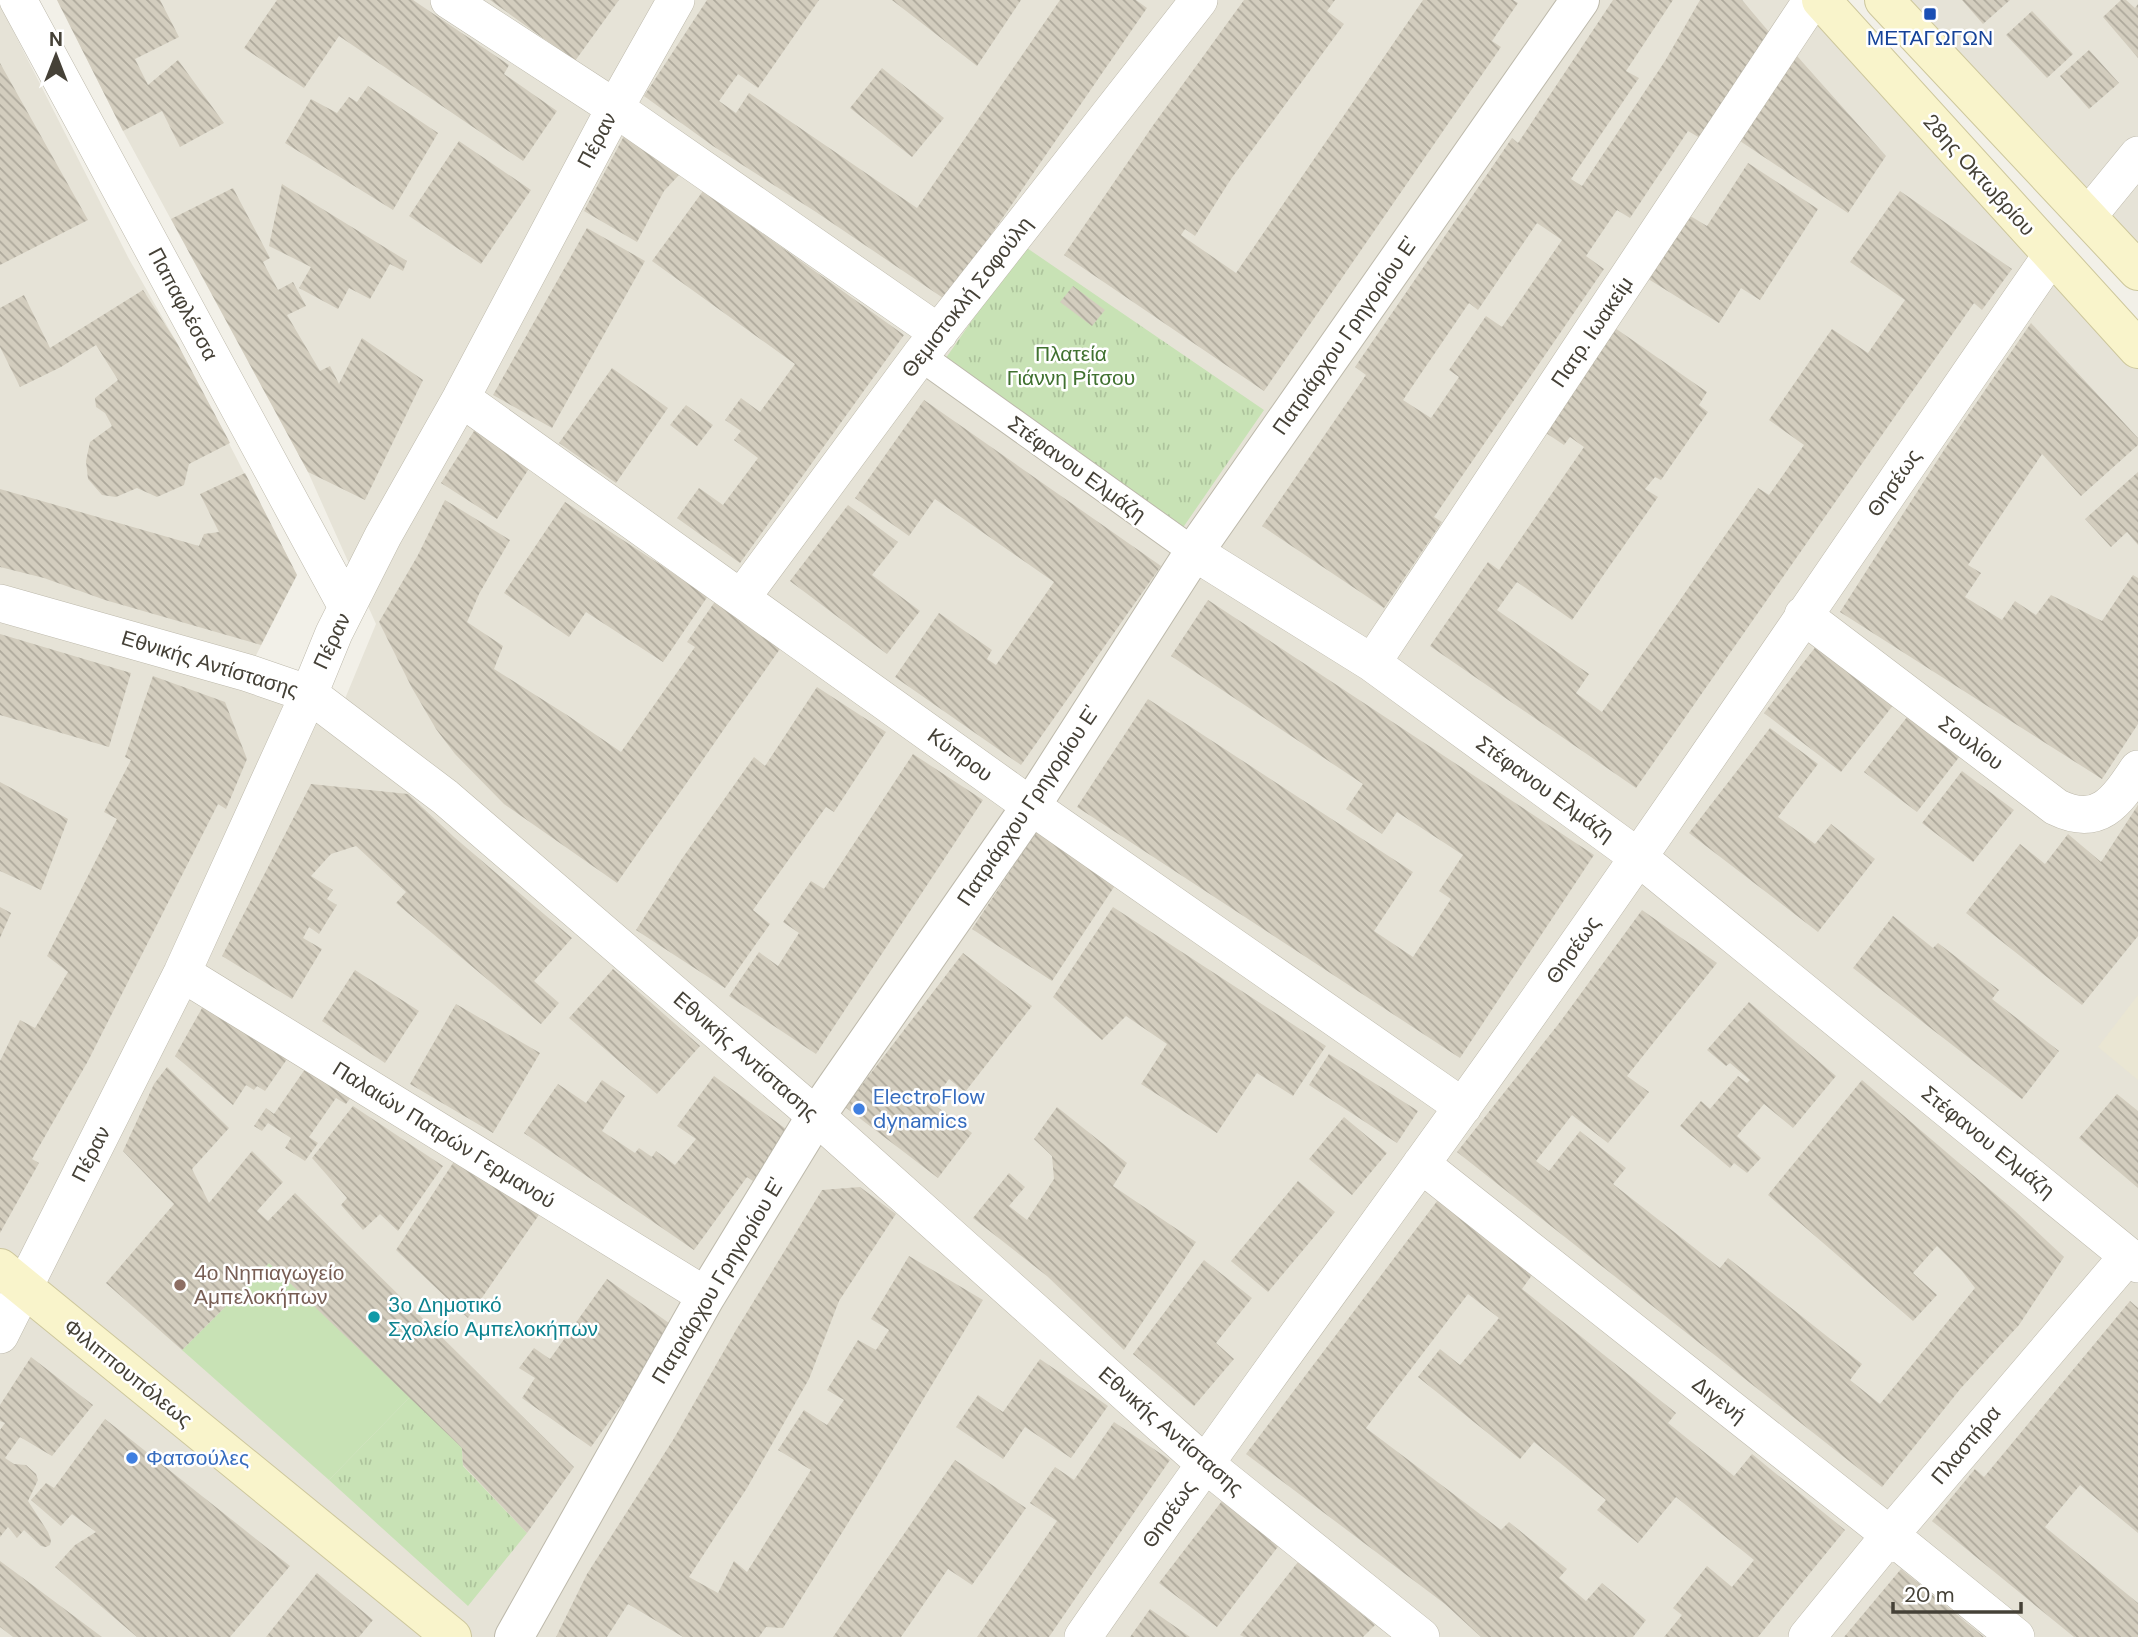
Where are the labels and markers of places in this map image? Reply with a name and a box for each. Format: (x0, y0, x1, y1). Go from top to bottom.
marker: ΜΕΤΑΓΩΓΩΝ (1922, 6, 1938, 22)
place label: ΜΕΤΑΓΩΓΩΝ (1867, 24, 1993, 52)
place label: ElectroFlow dynamics (873, 1083, 985, 1135)
marker: ElectroFlow dynamics (851, 1101, 867, 1117)
place label: 4ο Νηπιαγωγείο Αμπελοκήπων (194, 1259, 344, 1311)
marker: 4ο Νηπιαγωγείο Αμπελοκήπων (172, 1277, 188, 1293)
place label: 3ο Δημοτικό Σχολείο Αμπελοκήπων (388, 1291, 598, 1343)
marker: 3ο Δημοτικό Σχολείο Αμπελοκήπων (366, 1309, 382, 1325)
place label: Φατσούλες (146, 1444, 249, 1472)
marker: Φατσούλες (124, 1450, 140, 1466)

